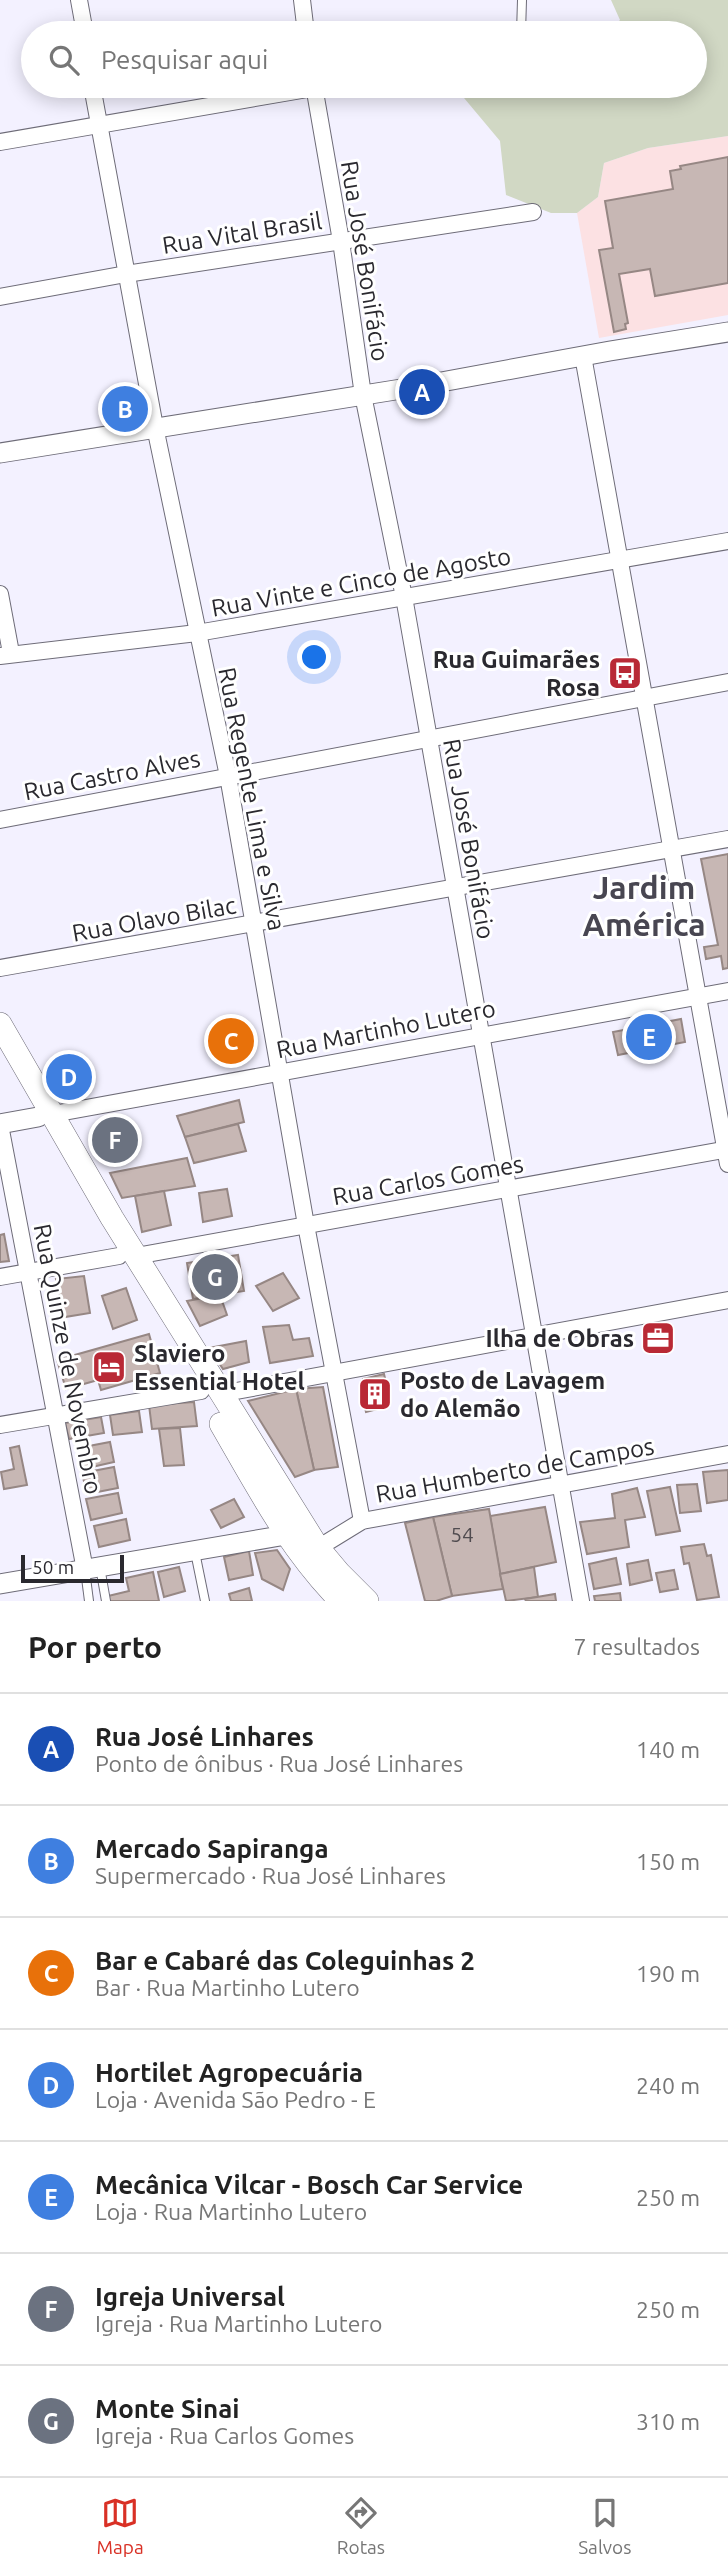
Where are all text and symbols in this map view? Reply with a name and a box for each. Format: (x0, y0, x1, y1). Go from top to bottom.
search box (21, 21, 707, 98)
icon: search (45, 41, 83, 79)
text: Pesquisar aqui (101, 45, 268, 74)
street label: Rua José Bonifácio (336, 159, 394, 363)
street label: Rua Vital Brasil (160, 207, 324, 259)
pin: A (399, 366, 445, 418)
pin: B (102, 383, 148, 435)
street label: Rua Vinte e Cinco de Agosto (209, 542, 513, 622)
your location (297, 640, 331, 674)
place label: Rua Guimarães Rosa (433, 646, 600, 701)
bus stop icon: Rua Guimarães Rosa (606, 654, 644, 692)
street label: Rua Regente Lima e Silva (213, 665, 291, 933)
street label: Rua José Bonifácio (438, 737, 500, 941)
street label: Rua Castro Alves (21, 745, 203, 805)
district label: Jardim América (582, 869, 706, 942)
street label: Rua Olavo Bilac (70, 891, 238, 947)
street label: Rua Martinho Lutero (274, 995, 498, 1063)
pin: E (626, 1011, 672, 1063)
pin: C (208, 1015, 254, 1067)
pin: D (46, 1051, 92, 1103)
pin: F (92, 1114, 138, 1166)
street label: Rua Carlos Gomes (331, 1150, 525, 1210)
street label: Rua Quinze de Novembro (29, 1222, 107, 1496)
pin: G (192, 1251, 238, 1303)
office icon: Ilha de Obras (639, 1319, 677, 1357)
place label: Ilha de Obras (486, 1325, 634, 1352)
place label: Slaviero Essential Hotel (134, 1340, 305, 1395)
hotel icon: Slaviero Essential Hotel (90, 1348, 128, 1386)
place label: Posto de Lavagem do Alemão (400, 1367, 605, 1422)
building icon: Posto de Lavagem do Alemão (356, 1375, 394, 1413)
street label: Rua Humberto de Campos (374, 1432, 656, 1508)
house number: 54 (450, 1522, 474, 1546)
scale bar (21, 1552, 124, 1584)
text: 50 m (32, 1556, 74, 1578)
text: Por perto (28, 1630, 162, 1664)
text: 7 resultados (574, 1634, 700, 1659)
text: Rua José Linhares (95, 1722, 314, 1751)
text: A (43, 1737, 59, 1762)
text: 140 m (636, 1737, 700, 1762)
text: Ponto de ônibus · Rua José Linhares (95, 1751, 463, 1776)
text: Mercado Sapiranga (95, 1834, 329, 1863)
text: B (43, 1849, 59, 1874)
text: 150 m (636, 1849, 700, 1874)
text: Supermercado · Rua José Linhares (95, 1863, 446, 1888)
text: Bar e Cabaré das Coleguinhas 2 (95, 1946, 475, 1975)
text: C (44, 1961, 58, 1986)
text: 190 m (636, 1961, 700, 1986)
text: Bar · Rua Martinho Lutero (95, 1975, 360, 2000)
text: Hortilet Agropecuária (95, 2058, 363, 2087)
text: D (43, 2073, 59, 2098)
text: 240 m (636, 2073, 700, 2098)
text: Loja · Avenida São Pedro - E (95, 2087, 376, 2112)
text: Mecânica Vilcar - Bosch Car Service (95, 2170, 523, 2199)
text: E (44, 2185, 58, 2210)
text: 250 m (636, 2185, 700, 2210)
text: Loja · Rua Martinho Lutero (95, 2199, 367, 2224)
text: Igreja Universal (95, 2282, 285, 2311)
text: F (45, 2297, 57, 2322)
text: 250 m (636, 2297, 700, 2322)
text: Igreja · Rua Martinho Lutero (95, 2311, 382, 2336)
text: Monte Sinai (95, 2394, 240, 2423)
text: G (43, 2409, 59, 2434)
text: 310 m (636, 2409, 700, 2434)
text: Igreja · Rua Carlos Gomes (95, 2423, 354, 2448)
tab: Mapa (97, 2494, 144, 2558)
tab: Rotas (337, 2494, 385, 2558)
tab: Salvos (578, 2494, 631, 2558)

